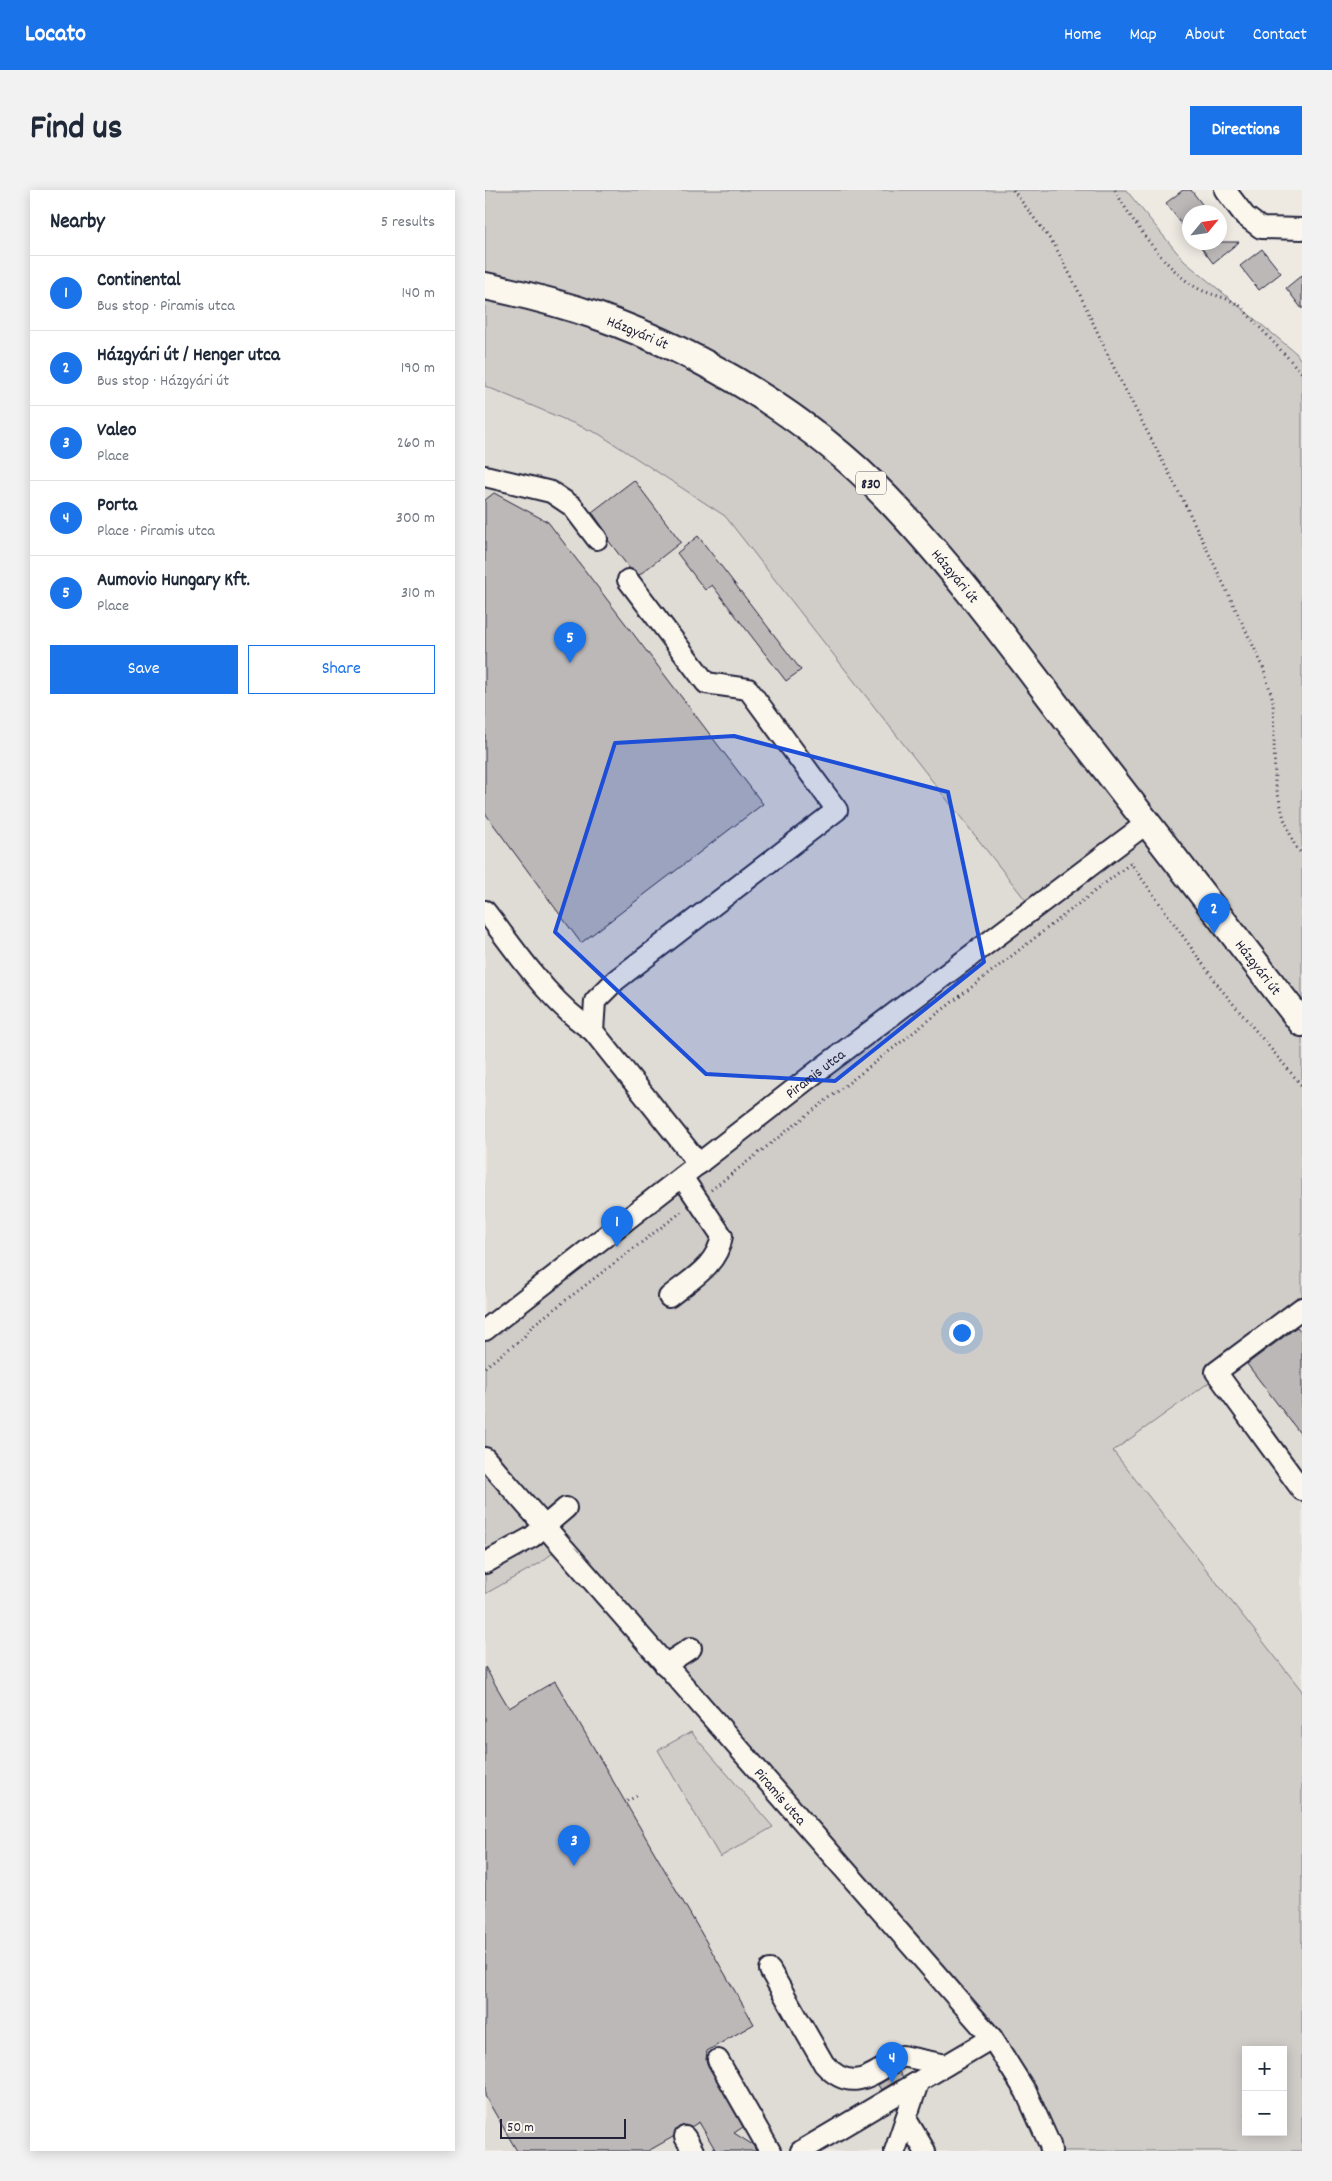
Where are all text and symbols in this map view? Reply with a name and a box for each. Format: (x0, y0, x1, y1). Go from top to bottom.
text: Locato (25, 18, 86, 52)
text: Home (1064, 23, 1101, 48)
text: Map (1129, 23, 1157, 48)
text: About (1185, 23, 1225, 48)
text: Contact (1253, 23, 1307, 48)
text: Find us (30, 105, 122, 155)
button: Directions (1190, 106, 1302, 155)
north arrow (1182, 205, 1227, 250)
text: Nearby (50, 208, 105, 238)
text: 5 results (381, 211, 435, 234)
text: Continental (97, 268, 180, 295)
text: 1 (64, 282, 68, 305)
text: 140 m (401, 282, 435, 305)
text: Bus stop · Piramis utca (97, 295, 235, 318)
street label: Házgyári út (603, 311, 672, 357)
text: Házgyári út / Henger utca (97, 343, 280, 370)
text: 2 (63, 357, 70, 380)
text: 190 m (401, 357, 435, 380)
text: Bus stop · Házgyári út (97, 370, 229, 393)
text: Valeo (97, 418, 136, 445)
text: 3 (62, 432, 70, 455)
text: 260 m (397, 432, 435, 455)
text: Place (97, 445, 129, 468)
road number: 830 (856, 472, 886, 494)
text: Porta (97, 493, 137, 520)
text: 4 (63, 507, 69, 530)
text: 300 m (396, 507, 435, 530)
text: Place · Piramis utca (97, 520, 215, 543)
street label: Házgyári út (925, 545, 983, 609)
text: Aumovio Hungary Kft. (97, 568, 250, 595)
text: 5 (62, 582, 70, 605)
text: 310 m (401, 582, 435, 605)
text: Place (97, 595, 129, 618)
pin: 5 (554, 622, 586, 663)
button: Save (50, 645, 238, 694)
button: Share (248, 645, 435, 694)
pin: 2 (1198, 893, 1230, 934)
street label: Házgyári út (1228, 936, 1286, 1001)
street label: Piramis utca (782, 1044, 851, 1105)
pin: 1 (601, 1206, 633, 1247)
your location (949, 1320, 975, 1346)
street label: Piramis utca (748, 1764, 811, 1832)
pin: 3 (558, 1825, 590, 1866)
pin: 4 (876, 2042, 908, 2083)
map controls (1242, 2046, 1287, 2136)
button: + (1242, 2046, 1287, 2091)
button: − (1242, 2091, 1287, 2136)
scale bar (500, 2116, 626, 2139)
text: 50 m (507, 2118, 534, 2138)

